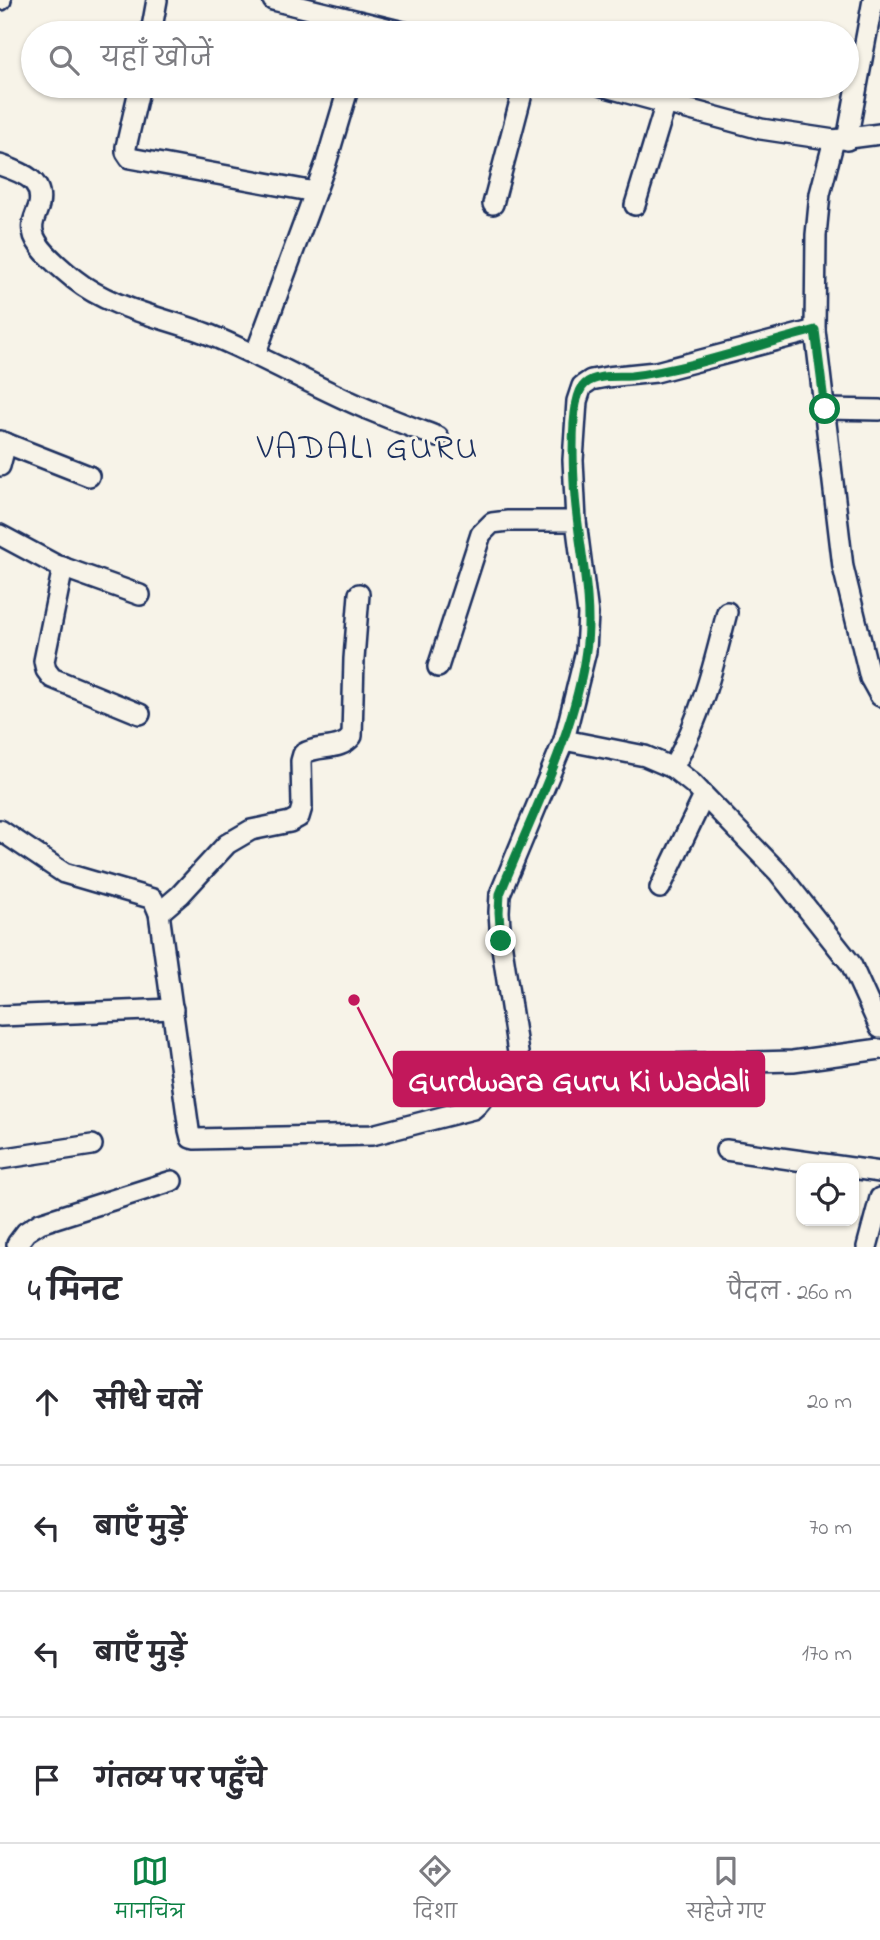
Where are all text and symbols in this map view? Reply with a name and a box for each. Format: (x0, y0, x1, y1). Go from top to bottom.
search box (21, 21, 859, 98)
icon: search (45, 41, 83, 79)
text: यहाँ खोजें (101, 41, 213, 79)
route start (809, 393, 840, 424)
district label: VADALI GURU (256, 424, 479, 475)
route end (485, 925, 516, 956)
callout: Gurdwara Guru Ki Wadali (394, 1052, 764, 1106)
text: Gurdwara Guru Ki Wadali (408, 1059, 750, 1107)
map controls (796, 1163, 859, 1226)
button: locate (796, 1163, 859, 1226)
text: 4 मिनट (28, 1271, 121, 1315)
text: पैदल · 260 m (727, 1277, 852, 1310)
icon: ahead (28, 1383, 66, 1421)
text: सीधे चलें (95, 1384, 201, 1422)
text: 20 m (807, 1386, 852, 1419)
icon: left (28, 1509, 66, 1547)
text: बाएँ मुड़ें (95, 1510, 186, 1548)
text: 70 m (809, 1512, 852, 1545)
icon: left (28, 1635, 66, 1673)
text: बाएँ मुड़ें (95, 1636, 186, 1674)
text: 170 m (802, 1638, 852, 1671)
icon: arrive (28, 1761, 66, 1799)
text: गंतव्य पर पहुँचे (95, 1762, 266, 1800)
tab: मानचित्र (115, 1852, 184, 1932)
tab: दिशा (414, 1852, 457, 1932)
tab: सहेजे गए (686, 1852, 765, 1932)

